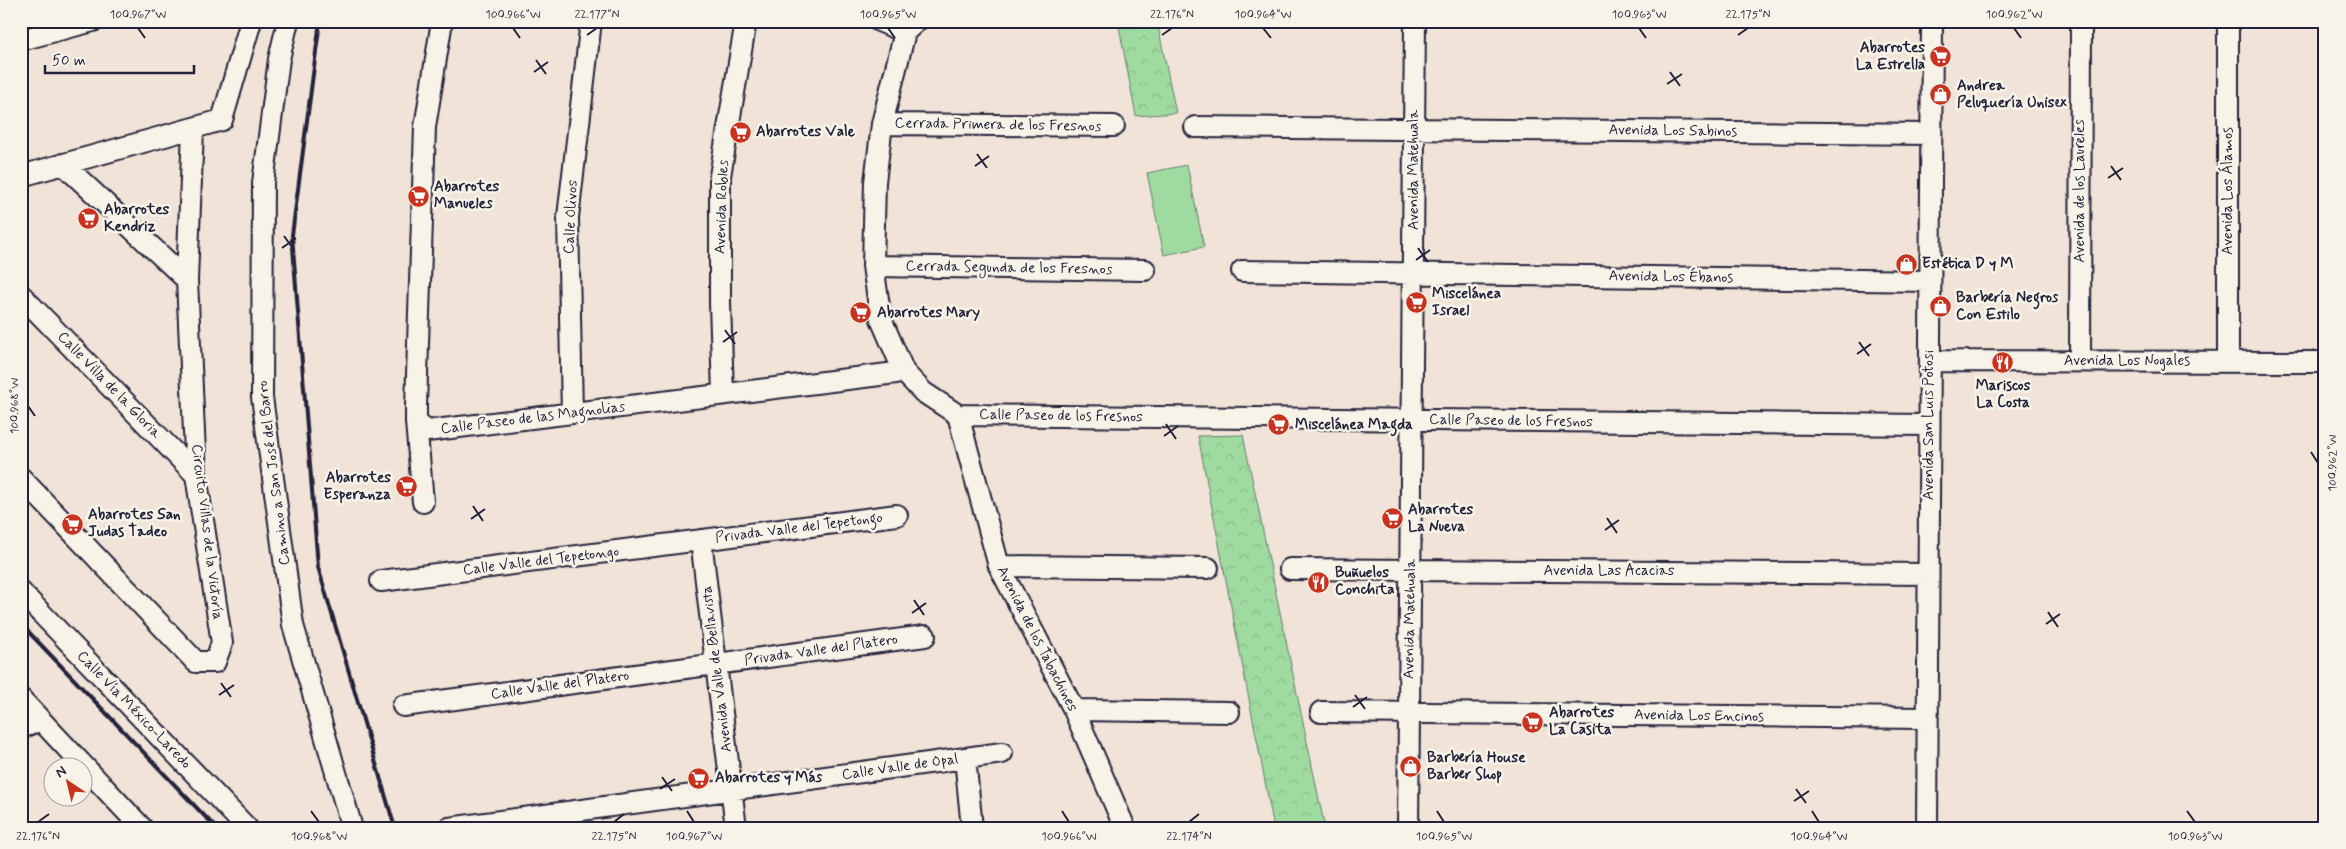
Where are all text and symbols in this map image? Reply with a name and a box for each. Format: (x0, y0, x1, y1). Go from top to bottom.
text: 100.967°W (110, 7, 166, 23)
text: 100.966°W (485, 7, 541, 23)
text: 22.177°N (574, 7, 620, 23)
text: 100.965°W (860, 7, 916, 23)
text: 22.176°N (1150, 7, 1194, 23)
text: 100.964°W (1235, 7, 1292, 23)
text: 100.963°W (1612, 7, 1666, 23)
text: 22.175°N (1725, 7, 1771, 23)
text: 100.962°W (1986, 7, 2043, 23)
place label: Abarrotes La Estrella (1856, 38, 1925, 75)
scale bar (45, 42, 194, 74)
supermarket icon: Abarrotes La Estrella (1929, 45, 1953, 69)
text: 50 m (52, 51, 86, 71)
place label: Andrea Peluquería Unisex (1957, 76, 2068, 113)
shop icon: Andrea Peluquería Unisex (1929, 83, 1953, 107)
street label: Avenida Matehuala (1404, 109, 1424, 230)
street label: Cerrada Primera de los Fresnos (894, 113, 1102, 137)
street label: Avenida de los Laureles (2070, 119, 2090, 263)
supermarket icon: Abarrotes Vale (728, 120, 752, 144)
street label: Avenida Los Sabinos (1608, 120, 1738, 142)
place label: Abarrotes Vale (756, 122, 855, 142)
street label: Avenida Los Álamos (2217, 127, 2238, 255)
street label: Avenida Robles (710, 159, 734, 255)
place label: Abarrotes Manueles (434, 177, 500, 214)
street label: Calle Olivos (559, 179, 583, 255)
supermarket icon: Abarrotes Manueles (406, 184, 430, 208)
place label: Abarrotes Kendriz (104, 200, 170, 237)
supermarket icon: Abarrotes Kendriz (76, 207, 100, 231)
shop icon: Estética D y M (1894, 252, 1918, 276)
place label: Estética D y M (1922, 254, 2013, 274)
street label: Cerrada Segunda de los Fresnos (905, 256, 1113, 281)
street label: Avenida Los Ébanos (1608, 265, 1734, 288)
place label: Miscelánea Israel (1432, 284, 1501, 321)
place label: Barbería Negros Con Estilo (1956, 288, 2059, 325)
supermarket icon: Miscelánea Israel (1404, 291, 1428, 315)
shop icon: Barbería Negros Con Estilo (1928, 295, 1952, 319)
supermarket icon: Abarrotes Mary (849, 301, 873, 325)
place label: Abarrotes Mary (877, 303, 980, 323)
street label: Calle Villa de la Gloria (53, 327, 166, 444)
street label: Avenida San Luis Potosi (1919, 350, 1939, 500)
restaurant icon: Mariscos La Costa (1991, 351, 2015, 375)
street label: Avenida Los Nogales (2064, 351, 2190, 371)
place label: Mariscos La Costa (1976, 376, 2031, 413)
text: 100.968°W (7, 378, 23, 434)
street label: Camino a San José del Barro (253, 379, 295, 567)
street label: Calle Paseo de las Magnolias (440, 397, 627, 440)
street label: Calle Paseo de los Fresnos (979, 405, 1143, 427)
street label: Calle Paseo de los Fresnos (1429, 410, 1593, 432)
supermarket icon: Miscelánea Magda (1267, 413, 1291, 437)
place label: Miscelánea Magda (1295, 415, 1413, 437)
text: 100.962°W (2325, 434, 2341, 491)
street label: Circuito Villas de la Victoría (186, 443, 228, 621)
place label: Abarrotes Esperanza (323, 468, 391, 505)
supermarket icon: Abarrotes Esperanza (395, 475, 419, 499)
place label: Abarrotes La Nueva (1408, 500, 1474, 537)
place label: Abarrotes San Judas Tadeo (88, 505, 181, 542)
supermarket icon: Abarrotes La Nueva (1380, 507, 1404, 531)
street label: Privada Valle del Tepetongo (714, 508, 884, 549)
supermarket icon: Abarrotes San Judas Tadeo (60, 512, 84, 536)
street label: Calle Valle del Tepetongo (462, 541, 620, 581)
street label: Avenida Matehuala (1399, 558, 1421, 679)
street label: Avenida Las Acacias (1544, 561, 1675, 581)
street label: Avenida de los Tabachines (992, 563, 1083, 716)
place label: Buñuelos Conchita (1335, 563, 1394, 600)
restaurant icon: Buñuelos Conchita (1307, 570, 1331, 594)
street label: Avenida Valle de Bellavista (697, 584, 737, 753)
street label: Privada Valle del Platero (743, 629, 899, 671)
street label: Calle Vía México-Laredo (72, 647, 196, 774)
street label: Calle Valle del Platero (490, 665, 630, 705)
place label: Abarrotes La Casita (1549, 703, 1615, 740)
street label: Avenida Los Encinos (1634, 705, 1764, 727)
supermarket icon: Abarrotes La Casita (1521, 710, 1545, 734)
place label: Barbería House Barber Shop (1427, 748, 1526, 785)
street label: Calle Valle de Opal (840, 749, 960, 785)
shop icon: Barbería House Barber Shop (1399, 755, 1423, 779)
north arrow (42, 756, 92, 806)
text: N (52, 762, 70, 782)
supermarket icon: Abarrotes y Más (687, 766, 711, 790)
place label: Abarrotes y Más (715, 768, 823, 788)
text: 22.176°N (16, 829, 60, 845)
text: 100.968°W (291, 829, 347, 845)
text: 22.175°N (591, 829, 637, 845)
text: 100.967°W (666, 829, 722, 845)
text: 100.966°W (1041, 829, 1097, 845)
text: 22.174°N (1166, 829, 1212, 845)
text: 100.965°W (1416, 829, 1472, 845)
text: 100.964°W (1791, 829, 1848, 845)
text: 100.963°W (2168, 829, 2222, 845)

